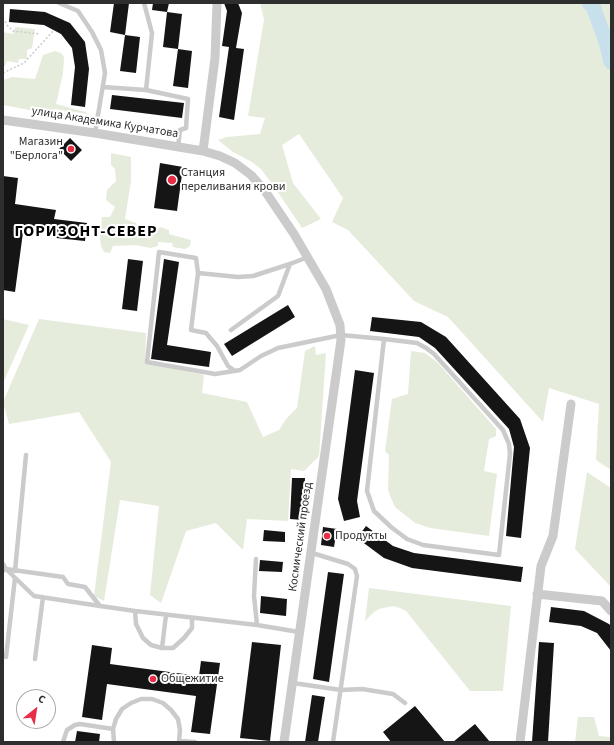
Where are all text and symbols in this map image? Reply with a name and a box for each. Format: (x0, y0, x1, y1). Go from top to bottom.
street label: улица Академика Курчатова (31, 104, 179, 142)
place label: Магазин "Берлога" (10, 135, 63, 163)
marker: Магазин "Берлога" (66, 144, 76, 154)
place label: Станция переливания крови (181, 166, 286, 194)
marker: Станция переливания крови (166, 174, 178, 186)
district label: ГОРИЗОНТ-СЕВЕР (14, 222, 158, 242)
street label: Космический проезд (286, 481, 316, 593)
place label: Продукты (335, 529, 387, 543)
marker: Продукты (322, 531, 332, 541)
place label: Общежитие (161, 672, 224, 686)
marker: Общежитие (148, 674, 158, 684)
north arrow (16, 689, 56, 729)
text: С (35, 691, 48, 707)

